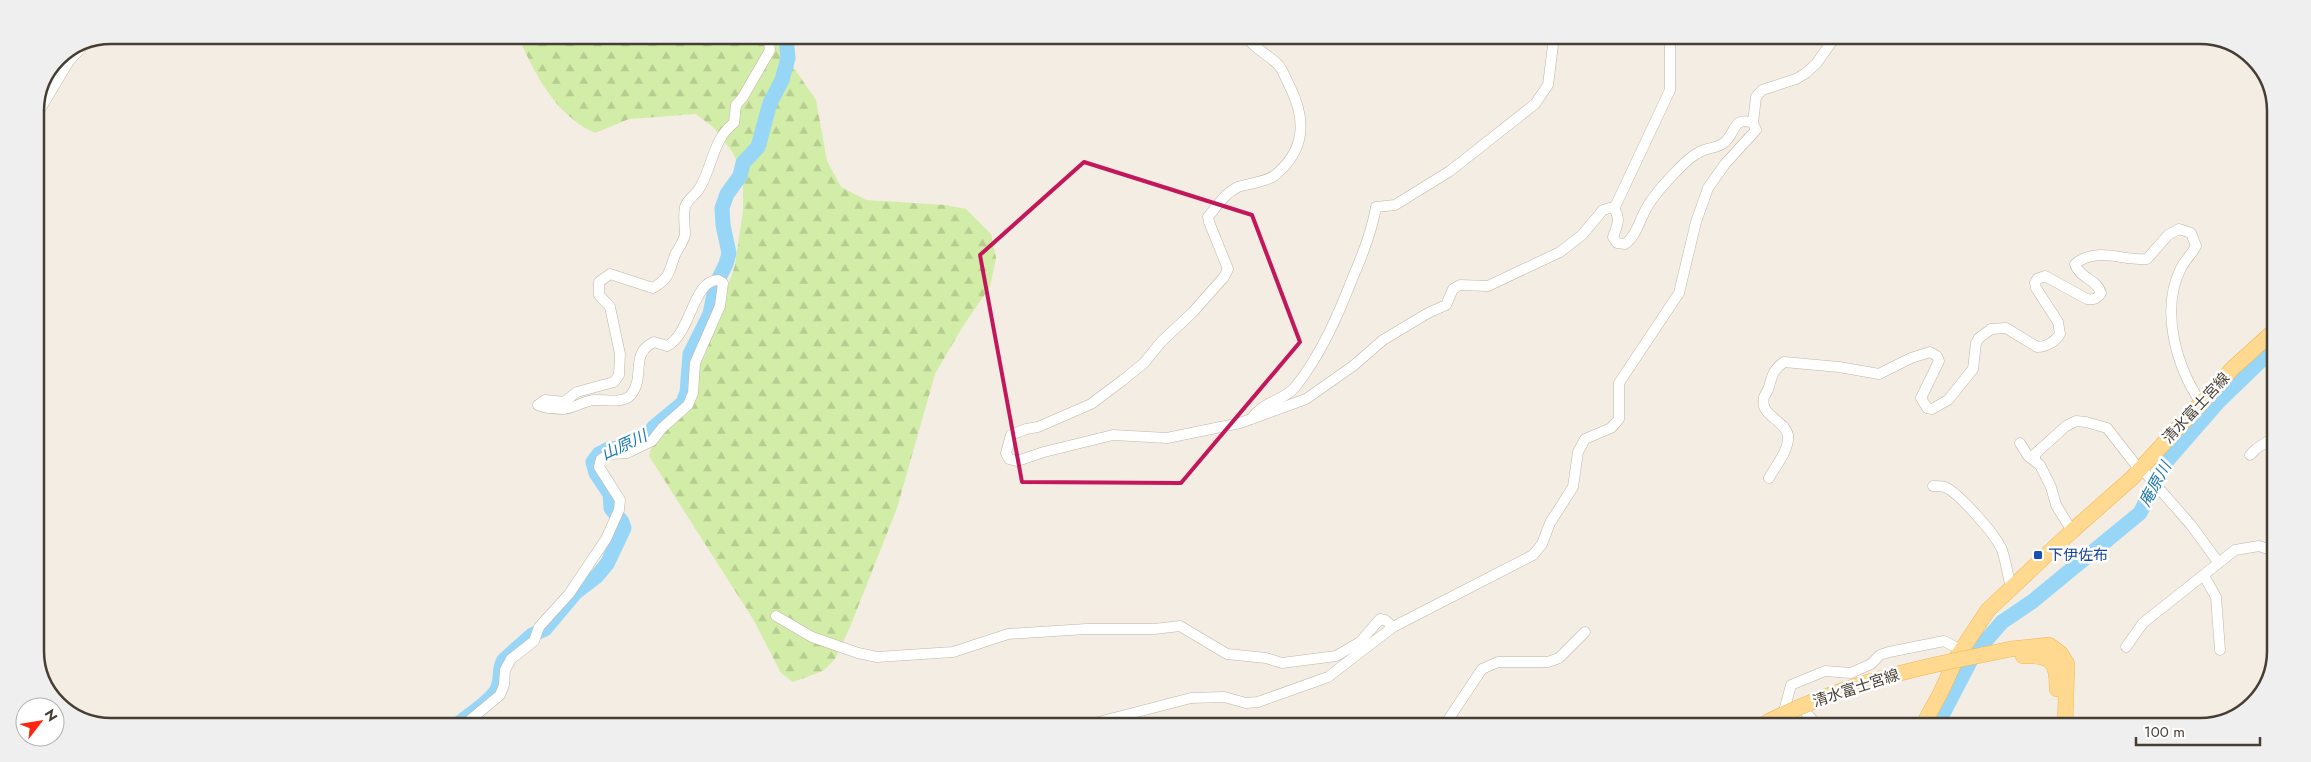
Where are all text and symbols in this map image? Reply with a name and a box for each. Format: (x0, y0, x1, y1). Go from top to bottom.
street label: 清水富士宮線 (2157, 368, 2235, 448)
water label: 山原川 (597, 424, 652, 466)
water label: 庵原川 (2133, 456, 2178, 511)
place label: 下伊佐布 (2048, 544, 2108, 566)
marker: 下伊佐布 (2032, 549, 2044, 561)
street label: 清水富士宮線 (1810, 664, 1902, 712)
north arrow (15, 697, 65, 747)
text: N (40, 705, 63, 725)
scale bar (2136, 714, 2260, 746)
text: 100 m (2144, 721, 2185, 743)

